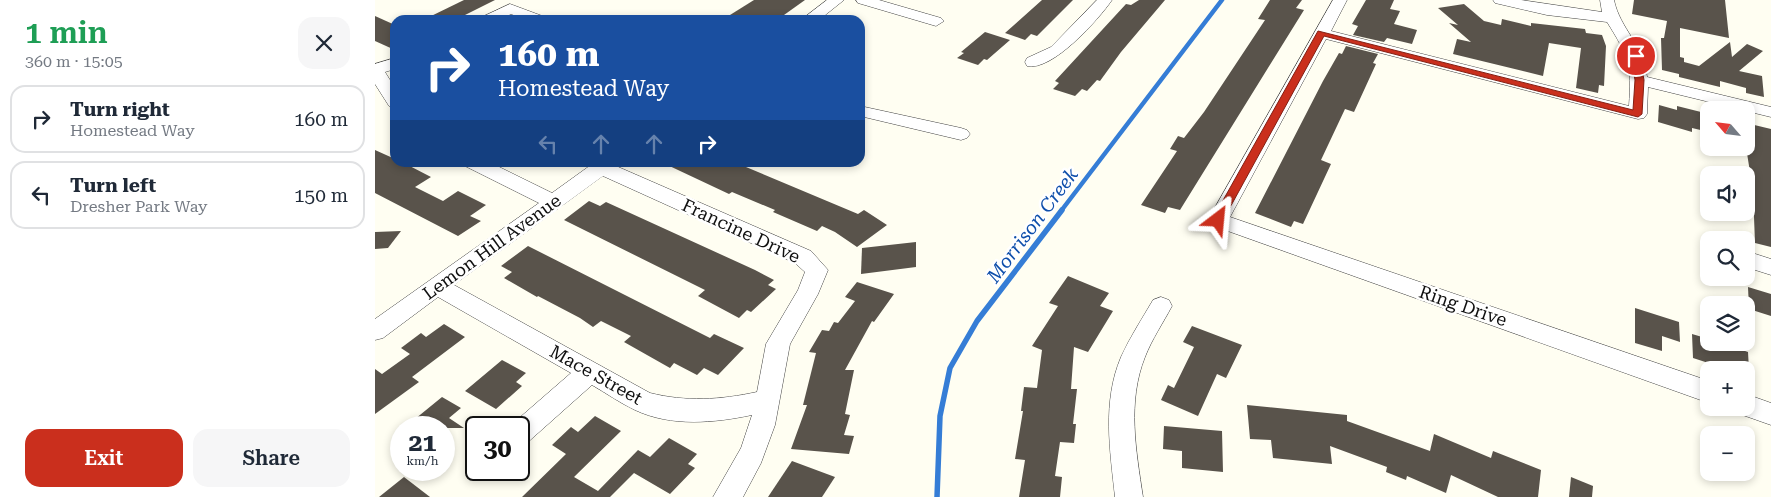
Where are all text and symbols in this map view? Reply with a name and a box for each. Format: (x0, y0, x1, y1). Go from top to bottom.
text: 1 min (25, 15, 108, 50)
button: close (298, 17, 350, 69)
text: 160 m (498, 34, 599, 75)
icon: right (415, 35, 480, 100)
pin (1615, 35, 1657, 77)
icon: arrive (1622, 42, 1650, 70)
text: 360 m · 15:05 (25, 52, 123, 71)
text: Homestead Way (498, 76, 669, 101)
text: Turn right (70, 98, 170, 121)
north arrow (1700, 101, 1755, 156)
map controls (1700, 101, 1755, 481)
icon: right (27, 105, 55, 133)
text: 160 m (294, 108, 348, 131)
text: Homestead Way (70, 121, 195, 140)
icon: left (534, 130, 562, 158)
icon: ahead (587, 130, 615, 158)
icon: ahead (640, 130, 668, 158)
icon: right (693, 130, 721, 158)
water label: Morrison Creek (981, 163, 1083, 288)
button: sound (1700, 166, 1755, 221)
text: Turn left (70, 174, 156, 197)
icon: left (27, 181, 55, 209)
text: 150 m (294, 184, 348, 207)
street label: Lemon Hill Avenue (419, 189, 565, 304)
position arrow (1191, 193, 1243, 245)
street label: Francine Drive (679, 194, 804, 267)
text: Dresher Park Way (70, 197, 208, 216)
button: search (1700, 231, 1755, 286)
street label: Ring Drive (1416, 281, 1510, 330)
button: layers (1700, 296, 1755, 351)
street label: Mace Street (546, 340, 646, 409)
button: + (1700, 361, 1755, 416)
speed limit sign: 30 (465, 416, 530, 481)
button: − (1700, 426, 1755, 481)
text: 21 (408, 428, 437, 457)
button: Exit (25, 429, 183, 487)
button: Share (193, 429, 350, 487)
text: km/h (406, 454, 439, 468)

